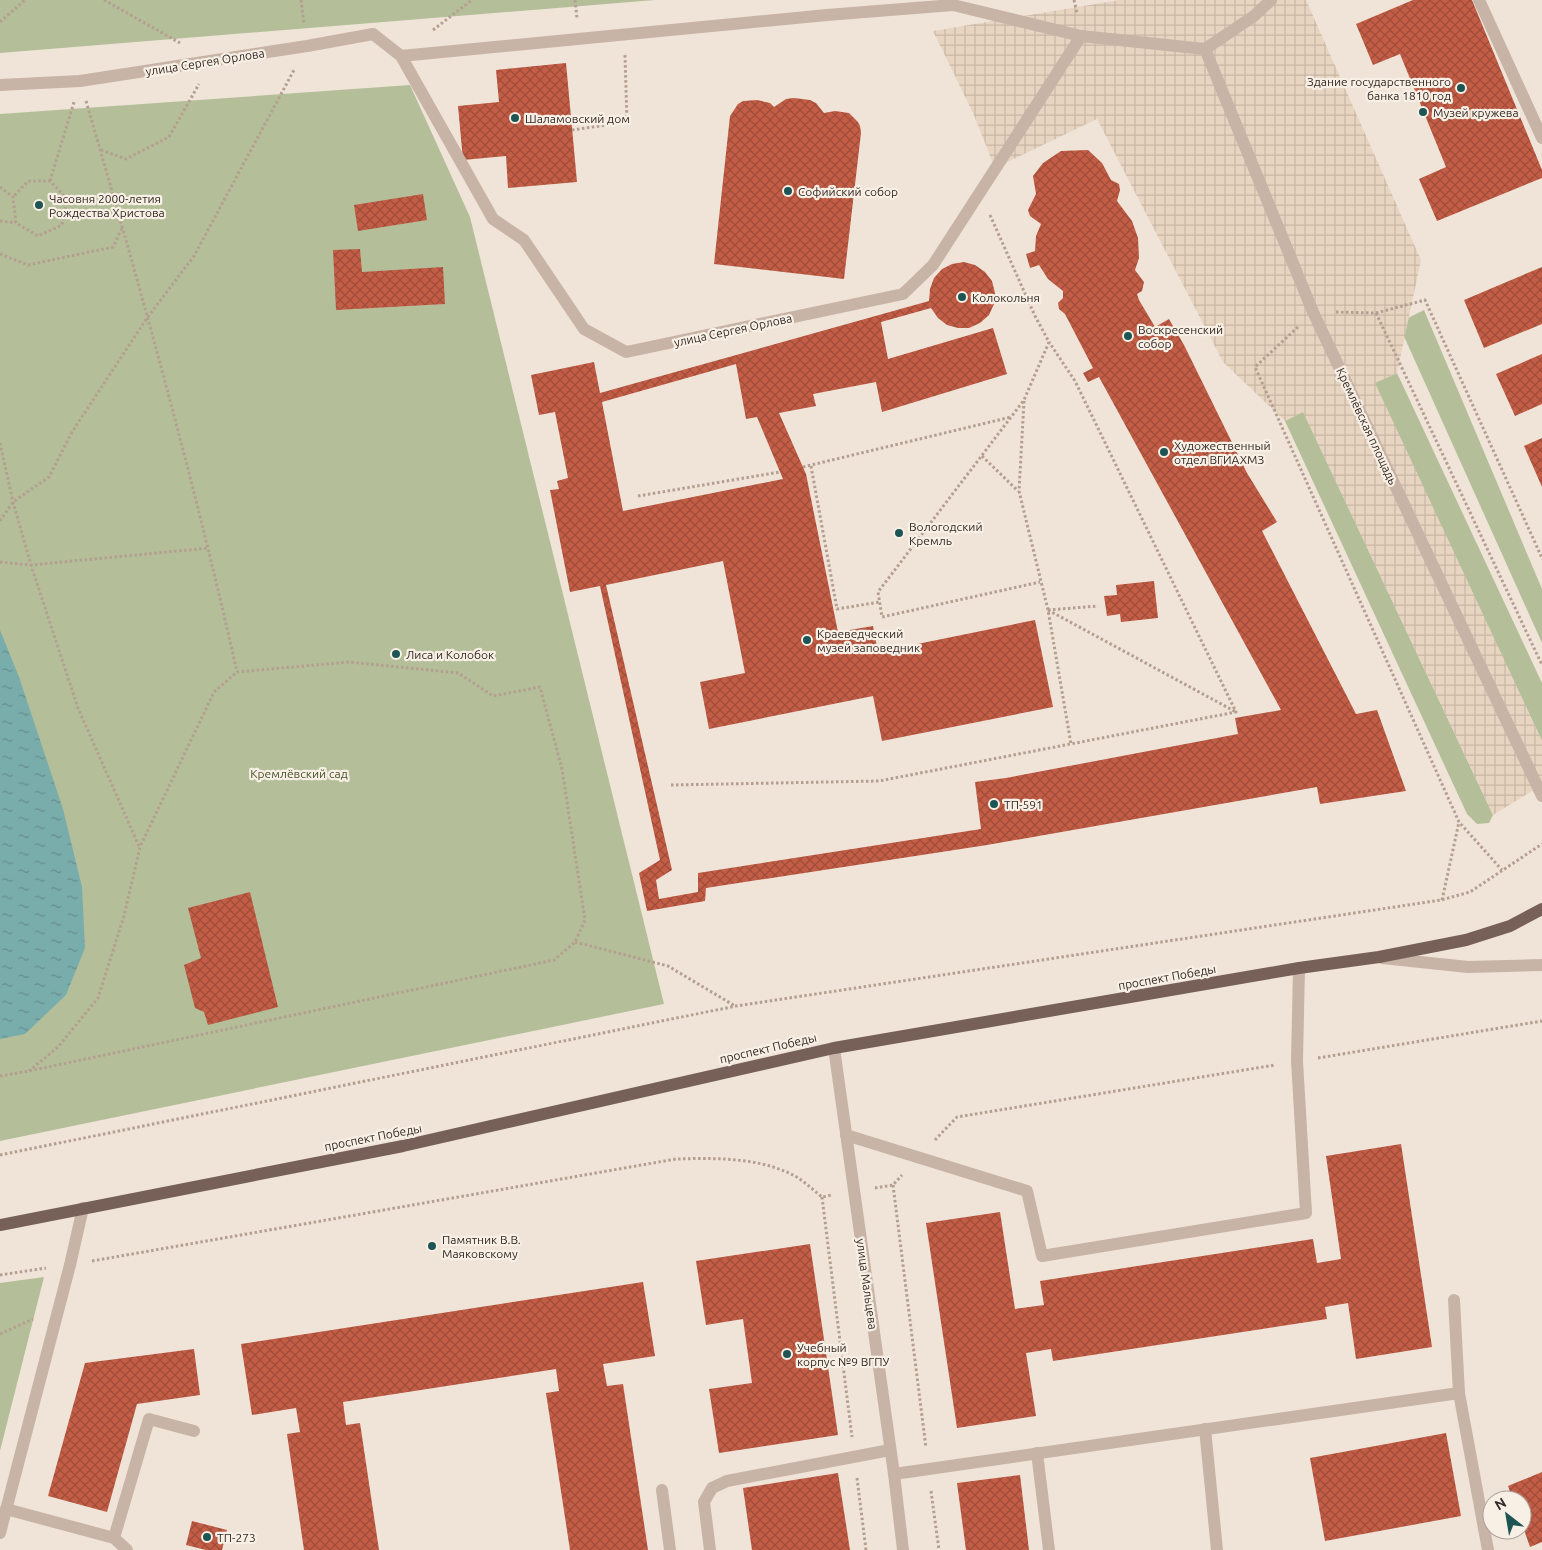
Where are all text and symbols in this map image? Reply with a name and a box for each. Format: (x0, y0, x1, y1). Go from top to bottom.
street label: улица Сергея Орлова (145, 46, 265, 78)
place label: Здание государственного банка 1810 год (1307, 75, 1451, 102)
marker: Здание государственного банка 1810 год (1455, 82, 1467, 94)
marker: Музей кружева (1417, 106, 1429, 118)
place label: Музей кружева (1433, 106, 1519, 119)
marker: Шаламовский дом (509, 112, 521, 124)
place label: Шаламовский дом (525, 112, 630, 125)
marker: Софийский собор (782, 185, 794, 197)
place label: Софийский собор (798, 185, 898, 198)
place label: Часовня 2000-летия Рождества Христова (49, 192, 165, 219)
marker: Часовня 2000-летия Рождества Христова (33, 199, 45, 211)
marker: Колокольня (956, 291, 968, 303)
place label: Колокольня (972, 291, 1040, 304)
street label: улица Сергея Орлова (673, 311, 793, 349)
place label: Воскресенский собор (1138, 323, 1223, 350)
marker: Воскресенский собор (1122, 330, 1134, 342)
street label: Кремлёвская площадь (1334, 366, 1400, 486)
place label: Художественный отдел ВГИАХМЗ (1174, 439, 1271, 466)
marker: Художественный отдел ВГИАХМЗ (1158, 446, 1170, 458)
place label: Вологодский Кремль (909, 520, 983, 547)
marker: Вологодский Кремль (893, 527, 905, 539)
place label: Краеведческий музей заповедник (817, 627, 920, 654)
marker: Краеведческий музей заповедник (801, 634, 813, 646)
marker: Лиса и Колобок (390, 648, 402, 660)
place label: Лиса и Колобок (406, 648, 494, 661)
park label: Кремлёвский сад (250, 767, 348, 780)
marker: ТП-591 (988, 798, 1000, 810)
place label: ТП-591 (1004, 798, 1043, 811)
street label: проспект Победы (1117, 962, 1217, 992)
street label: проспект Победы (718, 1031, 818, 1065)
street label: проспект Победы (323, 1121, 423, 1153)
place label: Памятник В.В. Маяковскому (442, 1233, 521, 1260)
street label: улица Мальцева (854, 1238, 880, 1330)
marker: Памятник В.В. Маяковскому (426, 1240, 438, 1252)
place label: Учебный корпус №9 ВГПУ (797, 1341, 890, 1368)
marker: Учебный корпус №9 ВГПУ (781, 1348, 793, 1360)
north arrow (1482, 1490, 1532, 1540)
text: N (1492, 1494, 1509, 1513)
marker: ТП-273 (201, 1531, 213, 1543)
place label: ТП-273 (217, 1531, 256, 1544)

